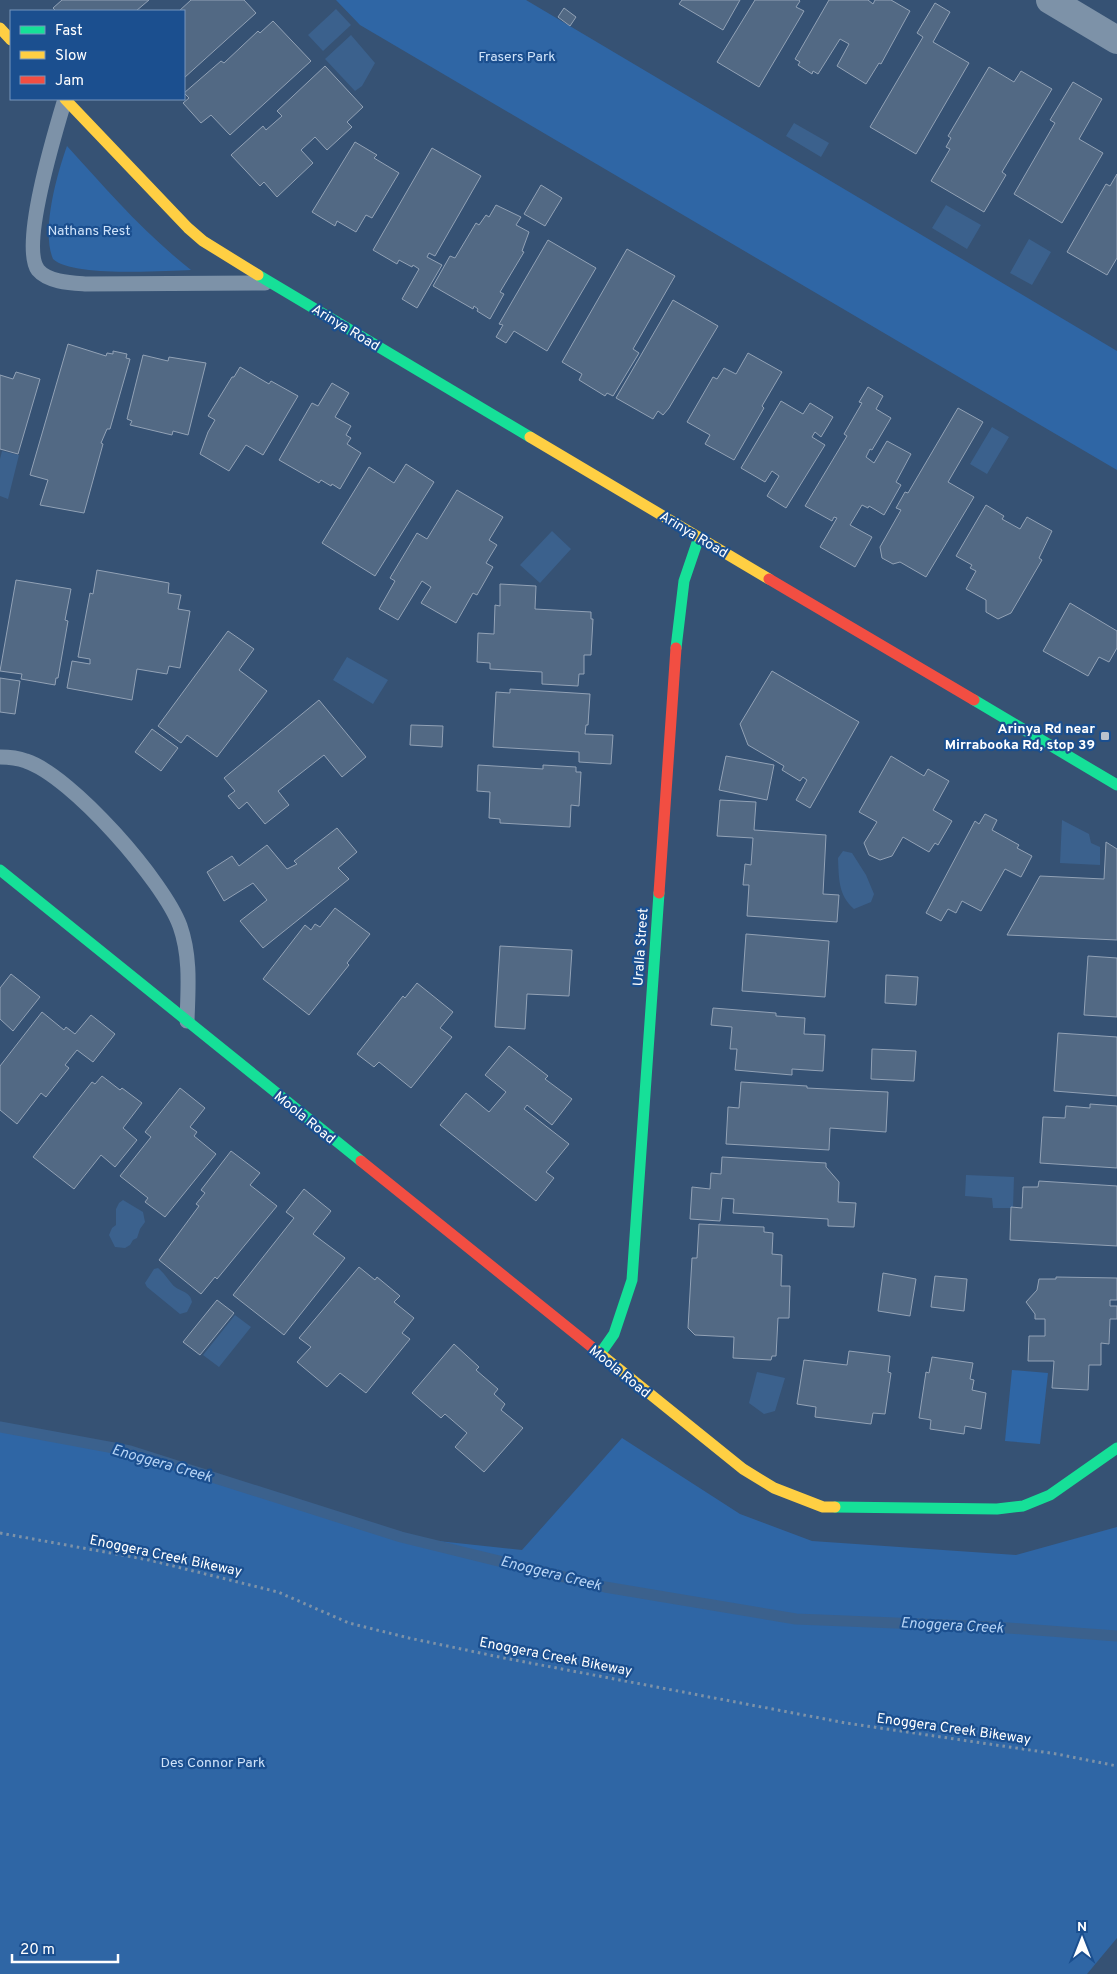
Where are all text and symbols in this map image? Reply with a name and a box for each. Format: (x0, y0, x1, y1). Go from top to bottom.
legend (10, 10, 185, 100)
text: Fast (55, 22, 83, 41)
text: Slow (55, 47, 87, 66)
park label: Frasers Park (478, 49, 556, 66)
text: Jam (55, 72, 84, 91)
park label: Nathans Rest (48, 223, 130, 240)
street label: Arinya Road (308, 301, 382, 355)
street label: Arinya Road (656, 508, 730, 562)
place label: Arinya Rd near Mirrabooka Rd, stop 39 (945, 721, 1095, 754)
marker: Arinya Rd near Mirrabooka Rd, stop 39 (1099, 730, 1111, 742)
street label: Uralla Street (630, 907, 653, 987)
street label: Moola Road (270, 1088, 338, 1148)
street label: Moola Road (585, 1342, 653, 1402)
water label: Enoggera Creek (109, 1441, 214, 1488)
street label: Enoggera Creek Bikeway (88, 1532, 244, 1581)
water label: Enoggera Creek (498, 1553, 603, 1596)
water label: Enoggera Creek (900, 1614, 1004, 1639)
street label: Enoggera Creek Bikeway (478, 1634, 634, 1681)
street label: Enoggera Creek Bikeway (876, 1710, 1032, 1749)
park label: Des Connor Park (160, 1755, 266, 1772)
north arrow (1057, 1914, 1107, 1964)
text: N (1077, 1919, 1087, 1936)
scale bar (12, 1932, 119, 1964)
text: 20 m (20, 1941, 55, 1960)

